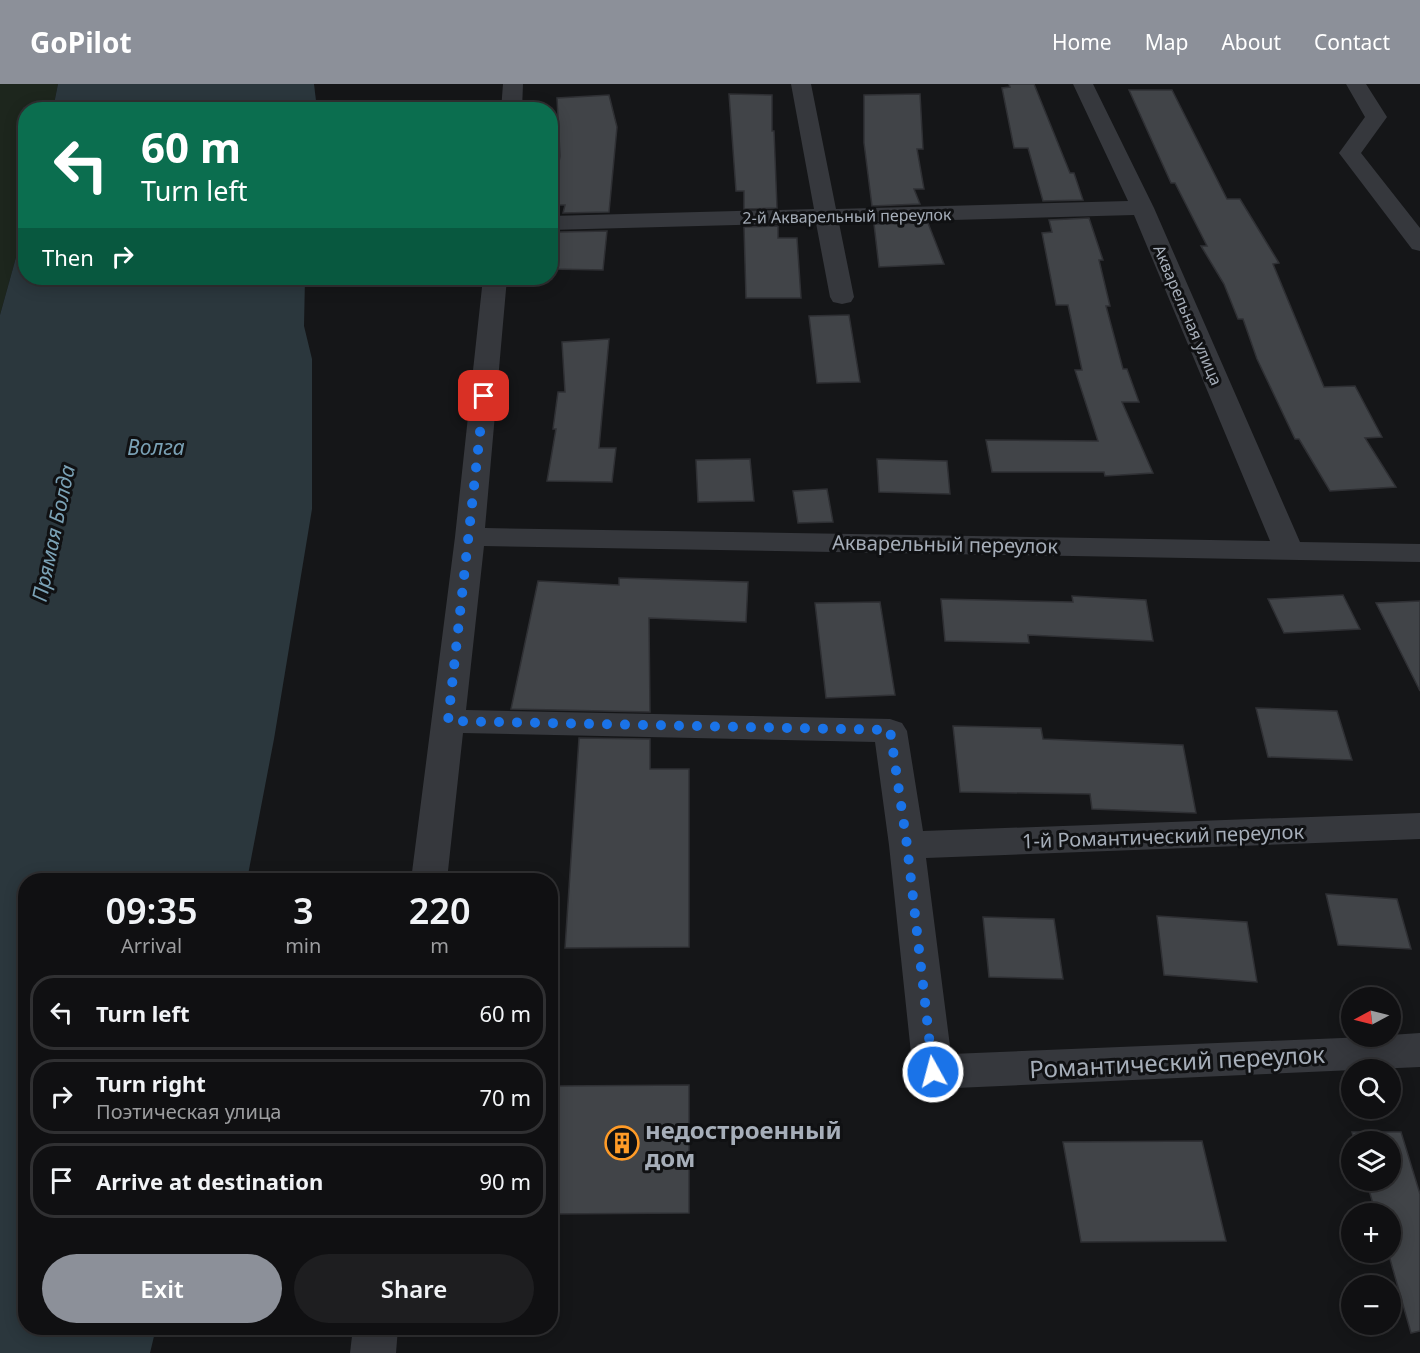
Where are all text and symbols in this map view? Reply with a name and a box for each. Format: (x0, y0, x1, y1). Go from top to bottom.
text: GoPilot (30, 23, 132, 61)
text: Home (1052, 28, 1112, 56)
text: Map (1145, 28, 1188, 56)
text: About (1221, 28, 1281, 56)
text: Contact (1314, 28, 1390, 56)
text: 60 m (141, 118, 241, 175)
icon: left (42, 126, 120, 204)
text: Turn left (141, 172, 247, 209)
street label: 2-й Акварельный переулок (742, 203, 952, 229)
icon: right (106, 240, 139, 273)
street label: Акварельная улица (1148, 241, 1228, 389)
text: Then (42, 242, 94, 272)
pin (458, 370, 509, 421)
icon: arrive (467, 379, 500, 412)
water label: Волга (127, 433, 185, 461)
water label: Прямая Болда (25, 462, 81, 604)
street label: Акварельный переулок (832, 529, 1059, 559)
street label: 1-й Романтический переулок (1021, 818, 1305, 854)
text: 09:35 (105, 886, 198, 935)
text: 3 (293, 886, 314, 935)
text: 220 (409, 886, 471, 935)
text: Arrival (121, 932, 182, 959)
text: min (285, 932, 321, 959)
text: m (430, 932, 449, 959)
north arrow (1341, 987, 1401, 1047)
map controls (1341, 987, 1401, 1335)
icon: left (45, 996, 78, 1029)
text: Turn left (96, 998, 190, 1028)
text: 60 m (480, 998, 531, 1028)
street label: Романтический переулок (1028, 1037, 1326, 1085)
position arrow (901, 1040, 965, 1104)
button: search (1341, 1059, 1401, 1119)
text: Turn right (96, 1068, 206, 1098)
icon: right (45, 1080, 78, 1113)
text: 70 m (480, 1082, 531, 1112)
text: Поэтическая улица (96, 1098, 281, 1125)
place label: недостроенный дом (645, 1113, 842, 1174)
building icon: недостроенный дом (604, 1125, 640, 1161)
button: layers (1341, 1131, 1401, 1191)
icon: arrive (45, 1164, 78, 1197)
text: Arrive at destination (96, 1166, 323, 1196)
text: 90 m (480, 1166, 531, 1196)
button: + (1341, 1203, 1401, 1263)
button: Exit (42, 1254, 282, 1323)
button: Share (294, 1254, 534, 1323)
button: − (1341, 1275, 1401, 1335)

